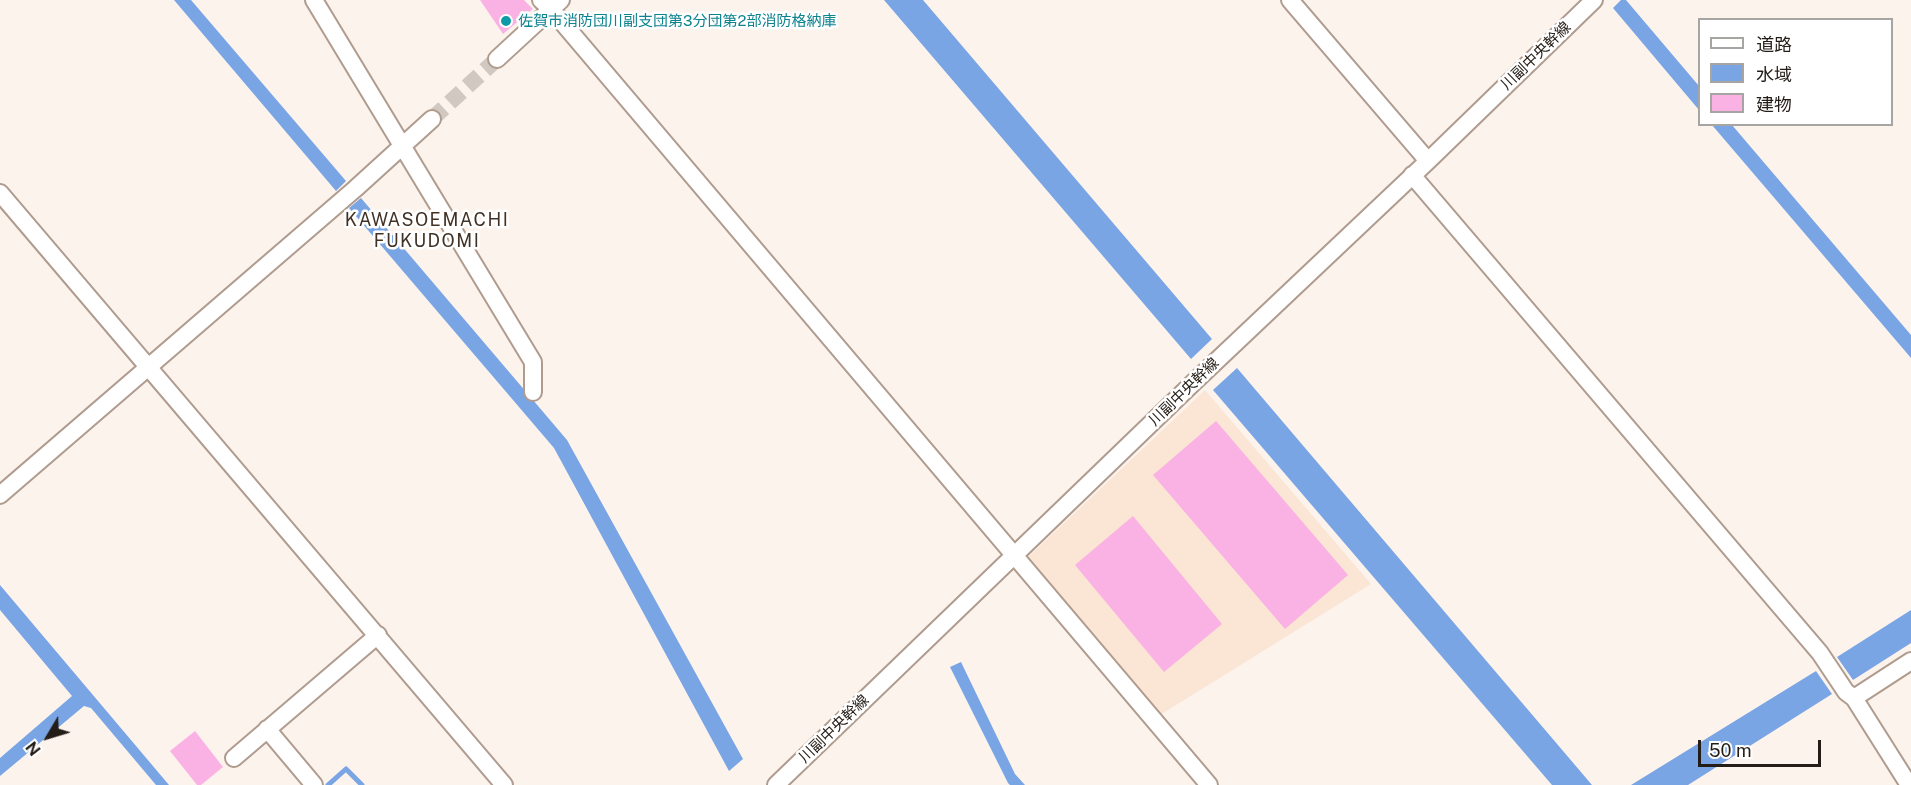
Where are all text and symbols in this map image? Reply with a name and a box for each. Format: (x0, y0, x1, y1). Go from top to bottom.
place label: 佐賀市消防団川副支団第3分団第2部消防格納庫 (518, 12, 836, 30)
marker: 佐賀市消防団川副支団第3分団第2部消防格納庫 (499, 14, 513, 28)
street label: 川副中央幹線 (1497, 18, 1575, 94)
legend (1698, 18, 1893, 126)
text: 道路 (1756, 34, 1792, 55)
text: 水域 (1756, 64, 1792, 85)
text: 建物 (1756, 94, 1792, 115)
district label: KAWASOEMACHI FUKUDOMI (345, 209, 509, 252)
street label: 川副中央幹線 (1145, 354, 1223, 430)
street label: 川副中央幹線 (795, 691, 873, 767)
north arrow (18, 707, 78, 767)
scale bar (1701, 728, 1824, 766)
text: N (22, 738, 45, 759)
text: 50 m (1709, 740, 1752, 761)

